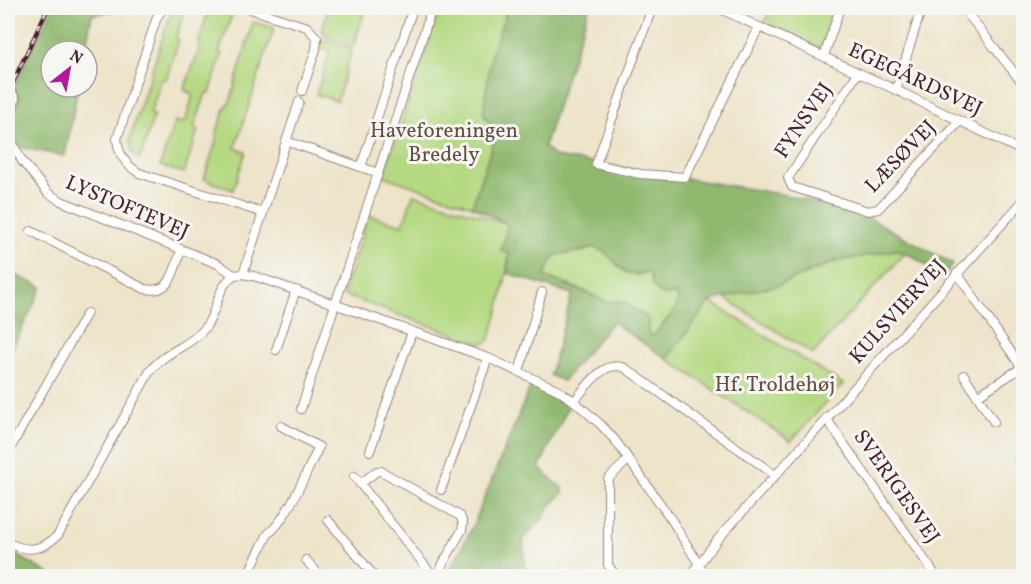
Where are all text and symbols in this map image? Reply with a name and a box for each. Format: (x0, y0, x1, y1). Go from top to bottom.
street label: EGEGÅRDSVEJ (843, 36, 987, 124)
north arrow (39, 39, 99, 99)
text: N (65, 45, 87, 70)
street label: FYNSVEJ (768, 77, 840, 165)
street label: LÆSØVEJ (859, 114, 943, 200)
park label: Haveforeningen Bredely (370, 117, 518, 170)
street label: LYSTOFTEVEJ (61, 169, 193, 247)
street label: KULSVIERVEJ (843, 253, 953, 371)
park label: Hf. Troldehøj (715, 371, 835, 400)
street label: SVERIGESVEJ (846, 424, 946, 550)

